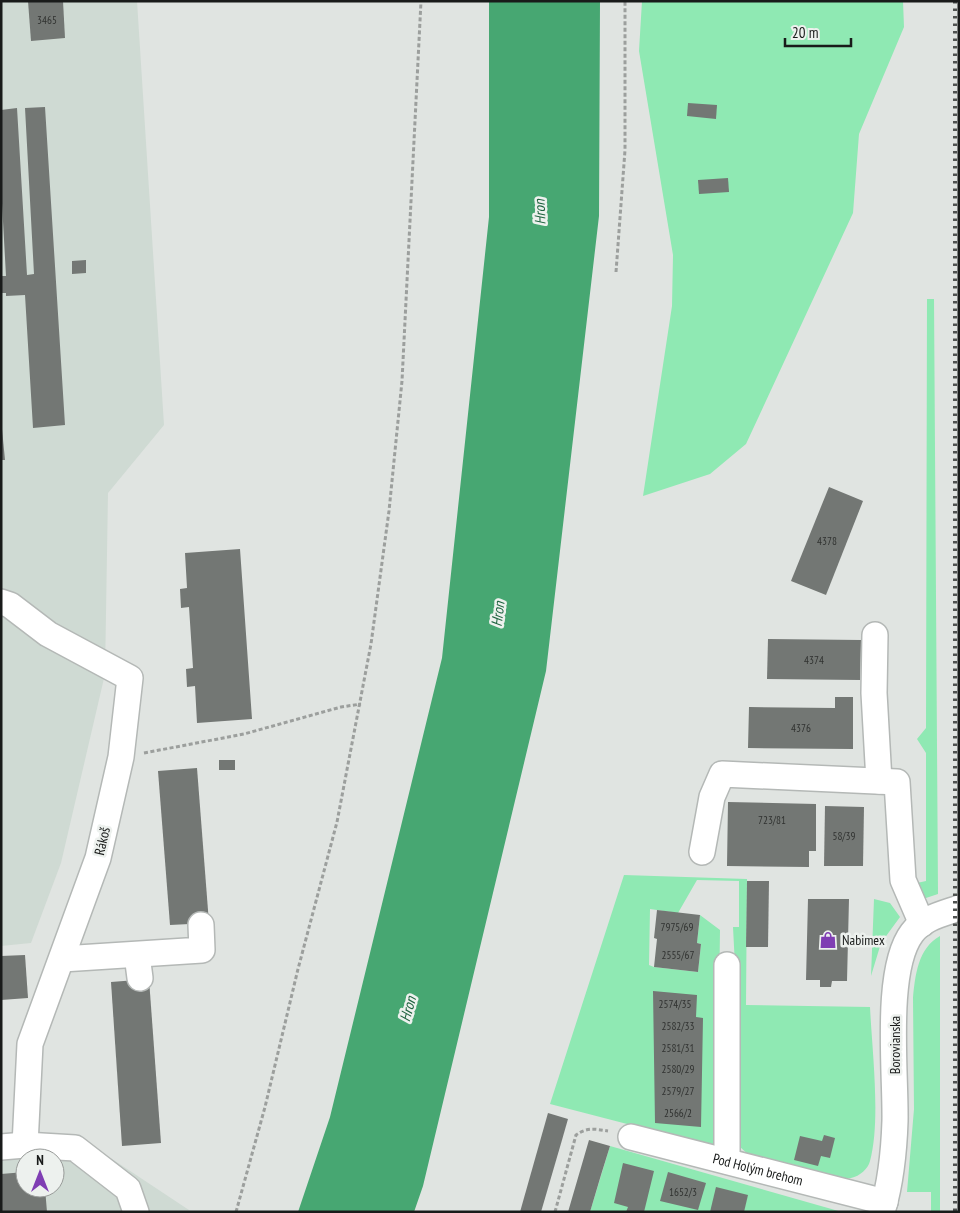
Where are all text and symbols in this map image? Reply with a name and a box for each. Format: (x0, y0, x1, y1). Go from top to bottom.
house number: 3465 (37, 13, 57, 27)
scale bar (785, 15, 851, 47)
text: 20 m (792, 23, 818, 42)
water label: Hron (530, 198, 549, 225)
house number: 4378 (817, 534, 837, 548)
water label: Hron (487, 599, 509, 628)
house number: 4374 (804, 653, 824, 667)
house number: 4376 (791, 721, 811, 735)
house number: 723/81 (758, 813, 786, 827)
street label: Rákoš (90, 825, 114, 857)
house number: 58/39 (832, 829, 856, 843)
house number: 7975/69 (661, 920, 694, 934)
shop icon: Nabimex (818, 930, 838, 950)
place label: Nabimex (842, 931, 885, 949)
house number: 2555/67 (662, 948, 695, 962)
water label: Hron (395, 993, 420, 1024)
house number: 2574/35 (659, 997, 692, 1011)
street label: Borovianska (886, 1016, 904, 1074)
house number: 2582/33 (662, 1019, 695, 1033)
house number: 2581/31 (662, 1041, 695, 1055)
house number: 2580/29 (662, 1062, 695, 1076)
house number: 2579/27 (662, 1084, 695, 1098)
house number: 2566/2 (664, 1106, 692, 1120)
north arrow (15, 1148, 65, 1198)
street label: Pod Holým brehom (711, 1149, 805, 1190)
text: N (36, 1151, 44, 1169)
house number: 1652/3 (669, 1185, 697, 1199)

